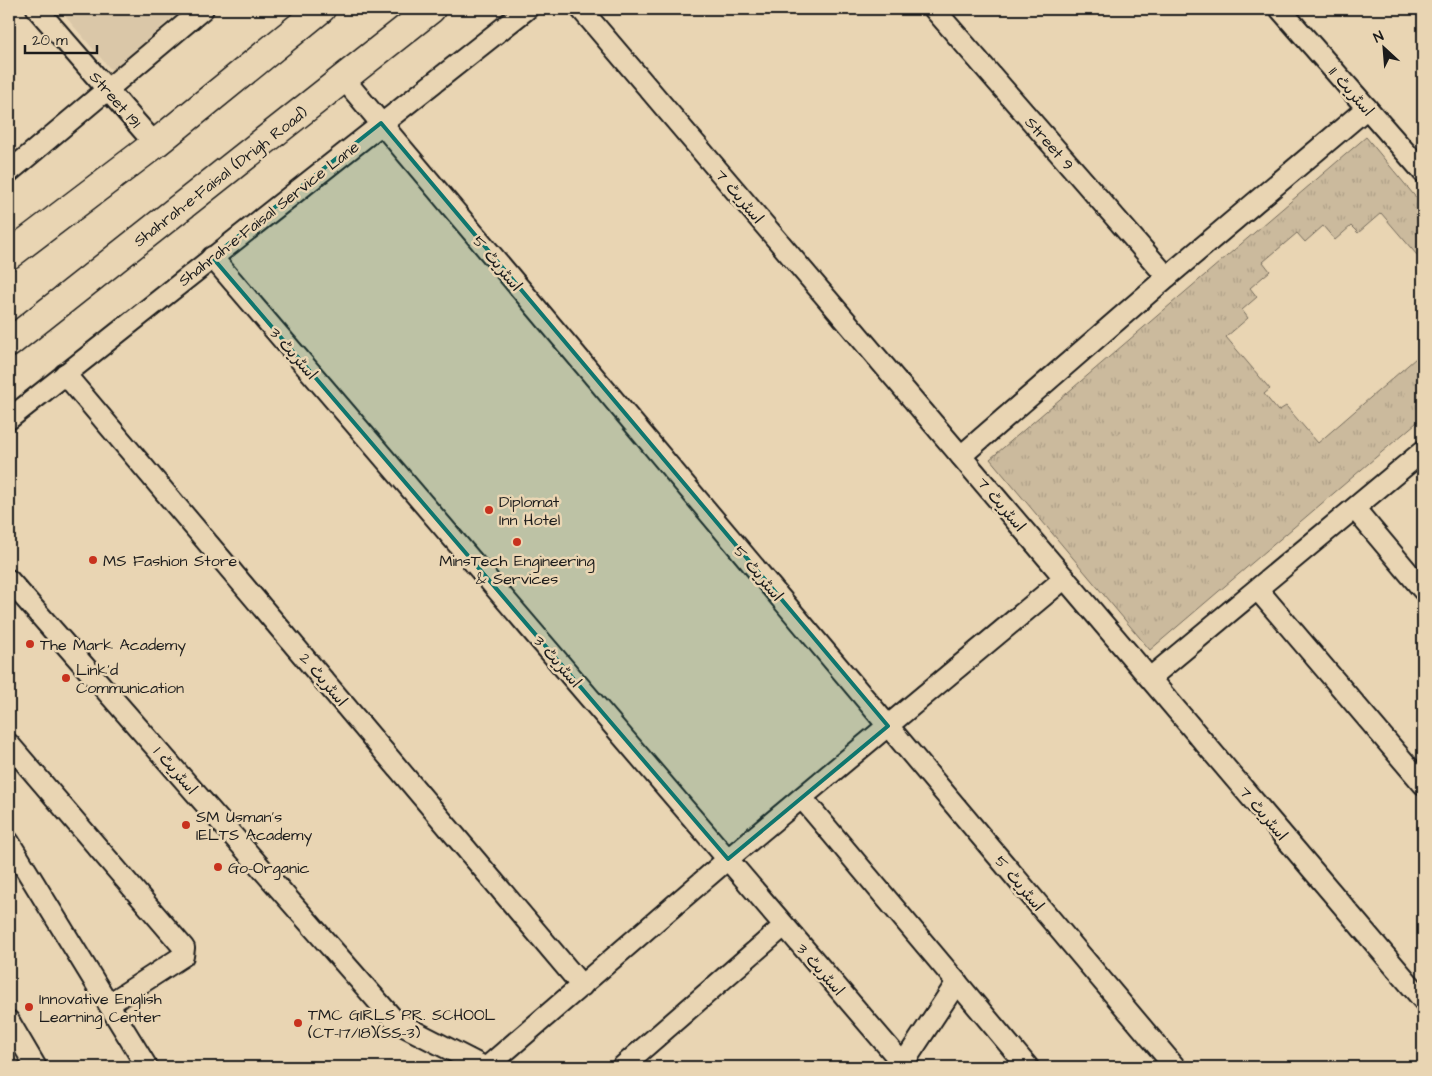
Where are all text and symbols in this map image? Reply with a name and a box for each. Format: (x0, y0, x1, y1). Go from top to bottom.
scale bar (25, 22, 98, 54)
north arrow (1360, 22, 1410, 72)
text: N (1370, 26, 1387, 48)
text: 20 m (32, 30, 68, 51)
street label: اسٹریٹ 11 (1323, 62, 1379, 121)
street label: Street 191 (84, 66, 146, 133)
street label: Shahrah-e-Faisal (Drigh Road) (129, 101, 313, 253)
street label: Street 9 (1020, 112, 1079, 175)
street label: Shahrah-e-Faisal Service Lane (174, 136, 364, 291)
street label: اسٹریٹ 7 (710, 165, 769, 229)
street label: اسٹریٹ 5 (467, 231, 527, 296)
street label: اسٹریٹ 3 (264, 323, 322, 385)
street label: اسٹریٹ 7 (972, 473, 1031, 537)
place label: Diplomat Inn Hotel (499, 491, 560, 531)
marker: Diplomat Inn Hotel (483, 504, 495, 516)
marker: MinsTech Engineering & Services (511, 536, 523, 548)
street label: اسٹریٹ 5 (728, 541, 788, 606)
place label: MS Fashion Store (103, 550, 238, 572)
place label: MinsTech Engineering & Services (439, 550, 595, 590)
marker: MS Fashion Store (87, 554, 99, 566)
street label: اسٹریٹ 3 (528, 631, 586, 693)
place label: The Mark Academy (40, 634, 186, 657)
marker: The Mark Academy (24, 638, 36, 650)
street label: اسٹریٹ 2 (294, 648, 352, 711)
place label: Link'd Communication (76, 659, 184, 699)
marker: Link'd Communication (60, 672, 72, 684)
street label: اسٹریٹ 1 (148, 742, 202, 799)
street label: اسٹریٹ 7 (1234, 782, 1293, 846)
place label: SM Usman's IELTS Academy (196, 806, 312, 847)
marker: SM Usman's IELTS Academy (180, 819, 192, 831)
street label: اسٹریٹ 5 (989, 851, 1049, 916)
place label: Go-Organic (228, 857, 310, 880)
marker: Go-Organic (212, 861, 224, 873)
street label: اسٹریٹ 3 (791, 939, 849, 1001)
place label: Innovative English Learning Center (39, 988, 162, 1029)
marker: Innovative English Learning Center (23, 1001, 35, 1013)
place label: TMC GIRLS PR. SCHOOL (CT-17/18)(SS-3) (308, 1004, 496, 1044)
marker: TMC GIRLS PR. SCHOOL (CT-17/18)(SS-3) (292, 1017, 304, 1029)

